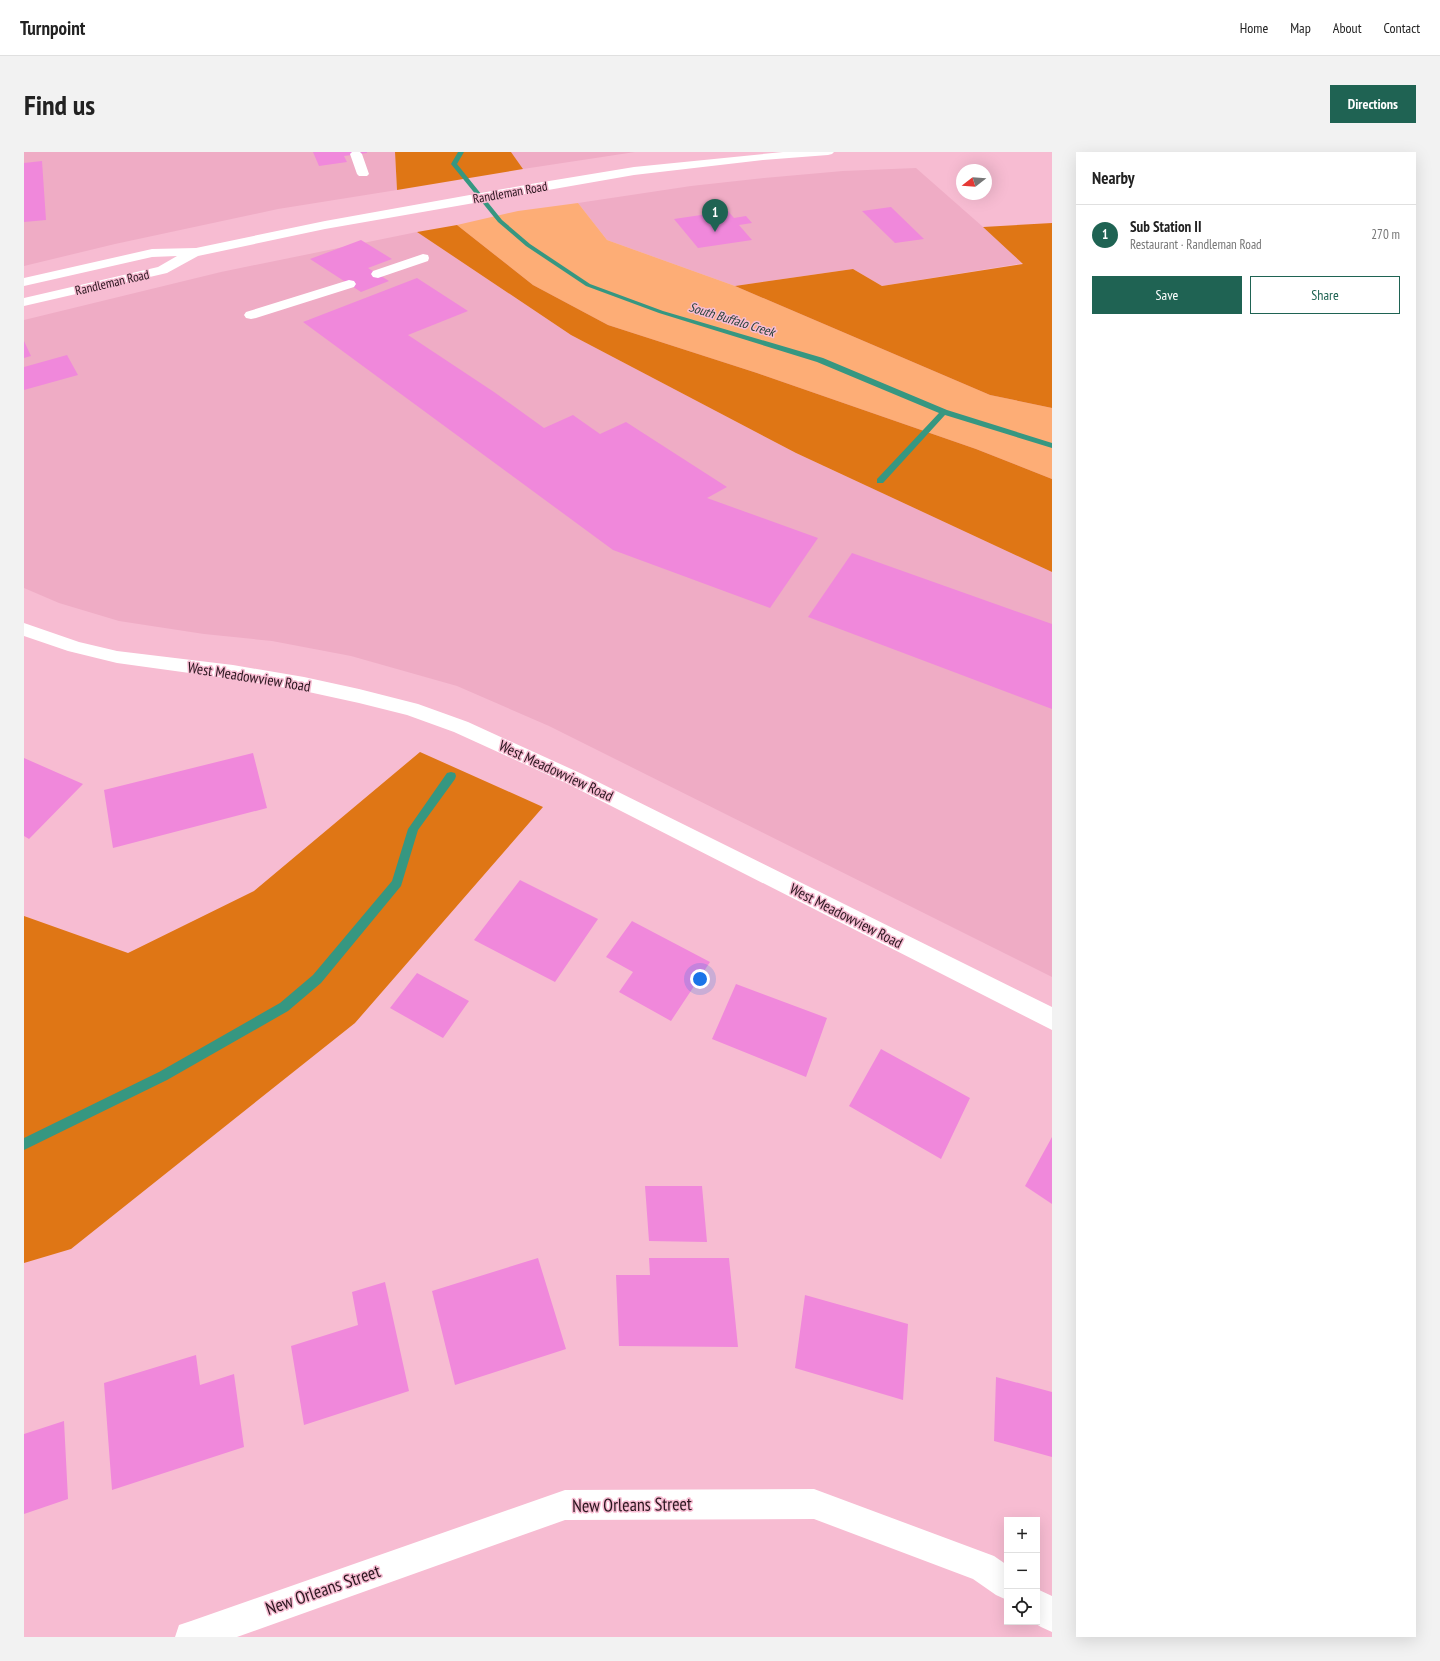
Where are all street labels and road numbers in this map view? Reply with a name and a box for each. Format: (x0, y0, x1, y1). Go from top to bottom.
street label: Randleman Road (471, 178, 549, 207)
street label: Randleman Road (73, 266, 151, 299)
street label: West Meadowview Road (186, 657, 312, 696)
street label: West Meadowview Road (496, 736, 616, 805)
street label: West Meadowview Road (787, 879, 906, 952)
street label: New Orleans Street (572, 1492, 692, 1517)
street label: New Orleans Street (262, 1559, 383, 1620)

